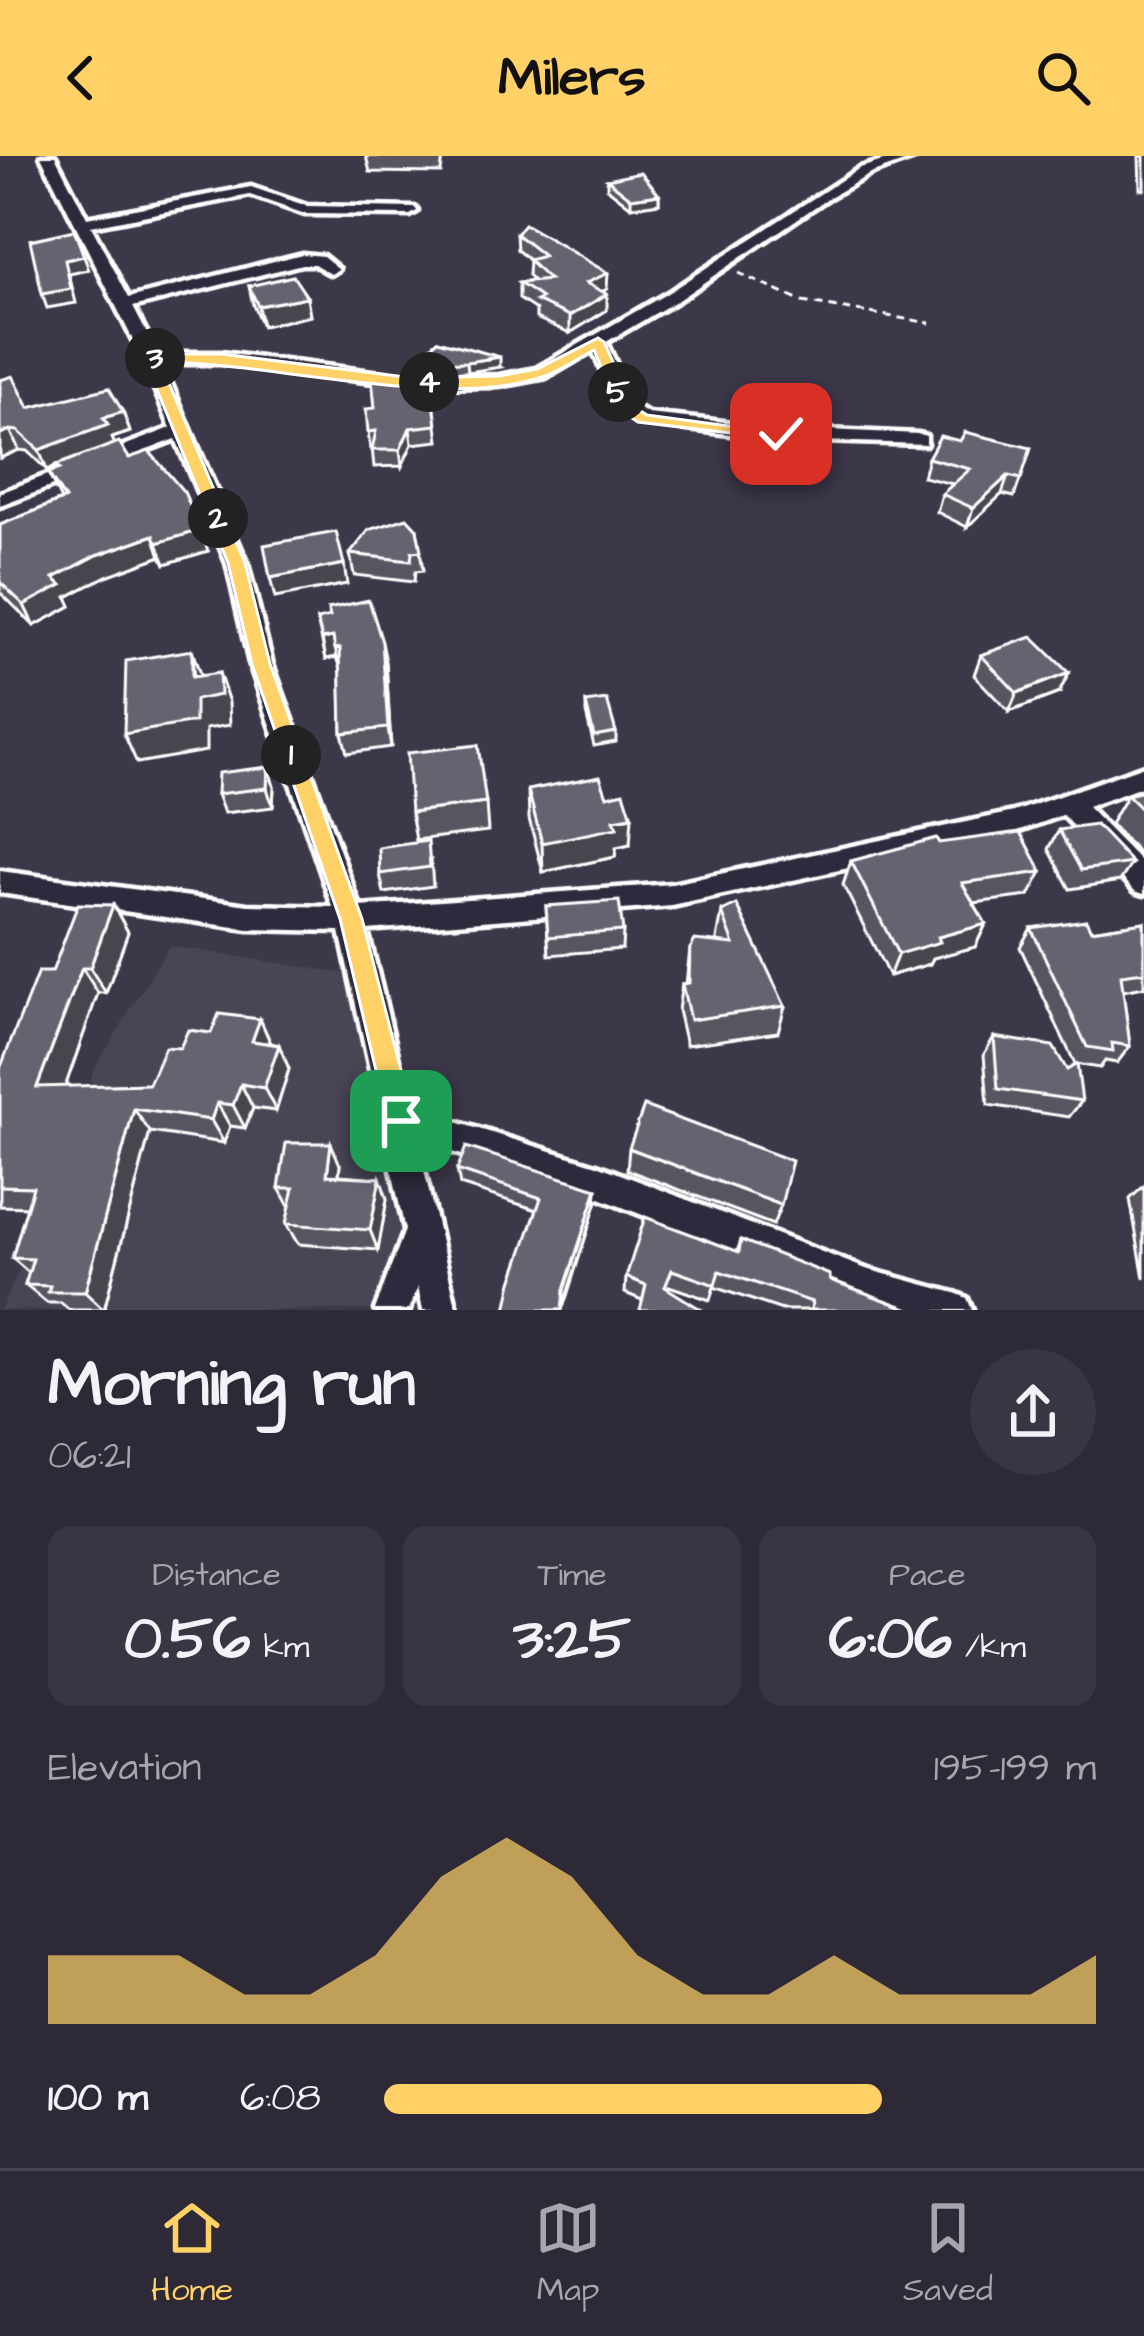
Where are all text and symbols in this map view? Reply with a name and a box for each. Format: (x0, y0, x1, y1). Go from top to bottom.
text: Milers (498, 41, 646, 116)
icon: back (48, 45, 114, 111)
icon: search (1030, 45, 1096, 111)
pin: 3 (125, 328, 185, 388)
text: 3 (147, 335, 163, 381)
pin: 4 (399, 352, 459, 412)
text: 4 (418, 359, 440, 405)
pin: 5 (588, 362, 648, 422)
text: 5 (606, 369, 630, 415)
pin (730, 383, 832, 485)
icon: check (748, 401, 814, 467)
pin: 2 (188, 488, 248, 548)
text: 2 (209, 495, 227, 541)
pin: 1 (261, 725, 321, 785)
text: 1 (289, 732, 293, 778)
pin (350, 1070, 452, 1172)
icon: arrive (368, 1088, 434, 1154)
text: Morning run (48, 1339, 416, 1431)
button: share (970, 1349, 1096, 1475)
text: 06:21 (48, 1430, 131, 1484)
text: Distance (153, 1552, 281, 1598)
text: Time (537, 1552, 607, 1598)
text: Pace (889, 1552, 966, 1598)
text: 0.56 (124, 1598, 250, 1681)
text: 3:25 (513, 1598, 631, 1681)
text: 6:06 (829, 1598, 952, 1681)
text: km (250, 1624, 309, 1670)
text: /km (952, 1624, 1026, 1670)
text: Elevation (48, 1742, 202, 1796)
text: 195–199 m (934, 1742, 1096, 1796)
text: 100 m (48, 2072, 148, 2126)
text: 6:08 (240, 2072, 321, 2126)
tab: Home (151, 2195, 233, 2313)
tab: Map (535, 2195, 601, 2313)
tab: Saved (903, 2195, 993, 2313)

